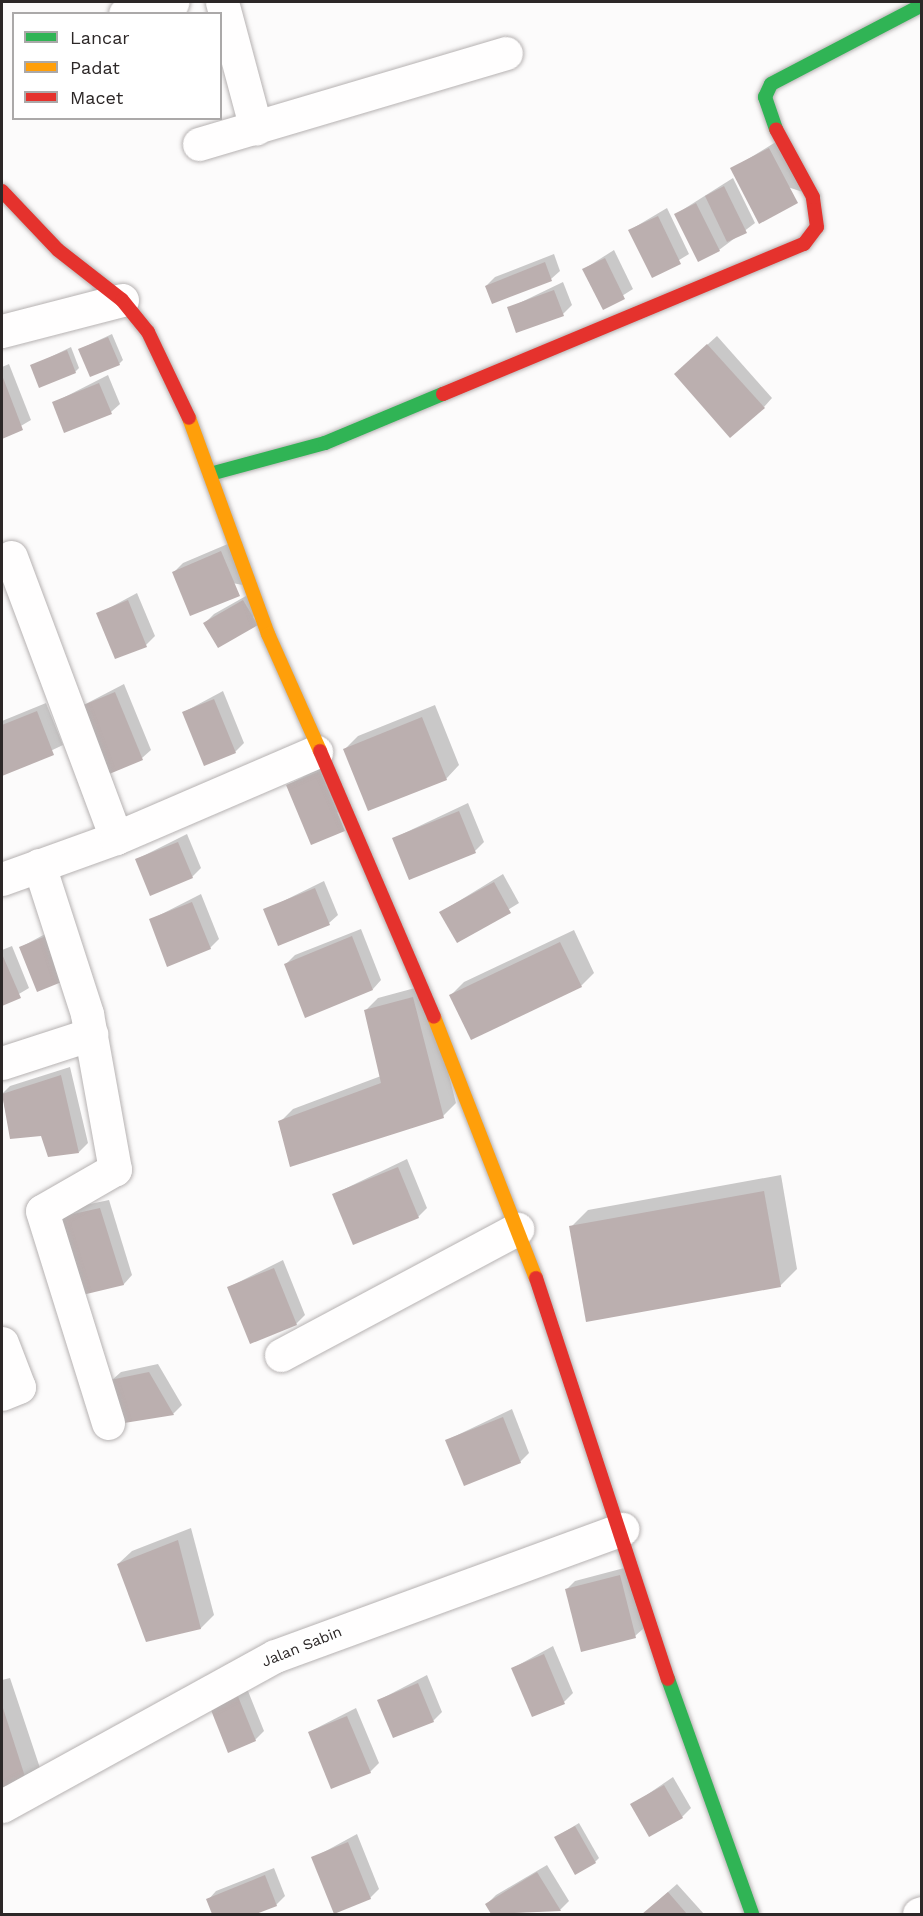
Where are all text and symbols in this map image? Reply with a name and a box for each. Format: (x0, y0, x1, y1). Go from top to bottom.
legend (12, 12, 222, 120)
text: Lancar (70, 27, 130, 48)
text: Padat (70, 57, 120, 78)
text: Macet (70, 87, 123, 108)
street label: Jalan Sabin (259, 1623, 345, 1671)

